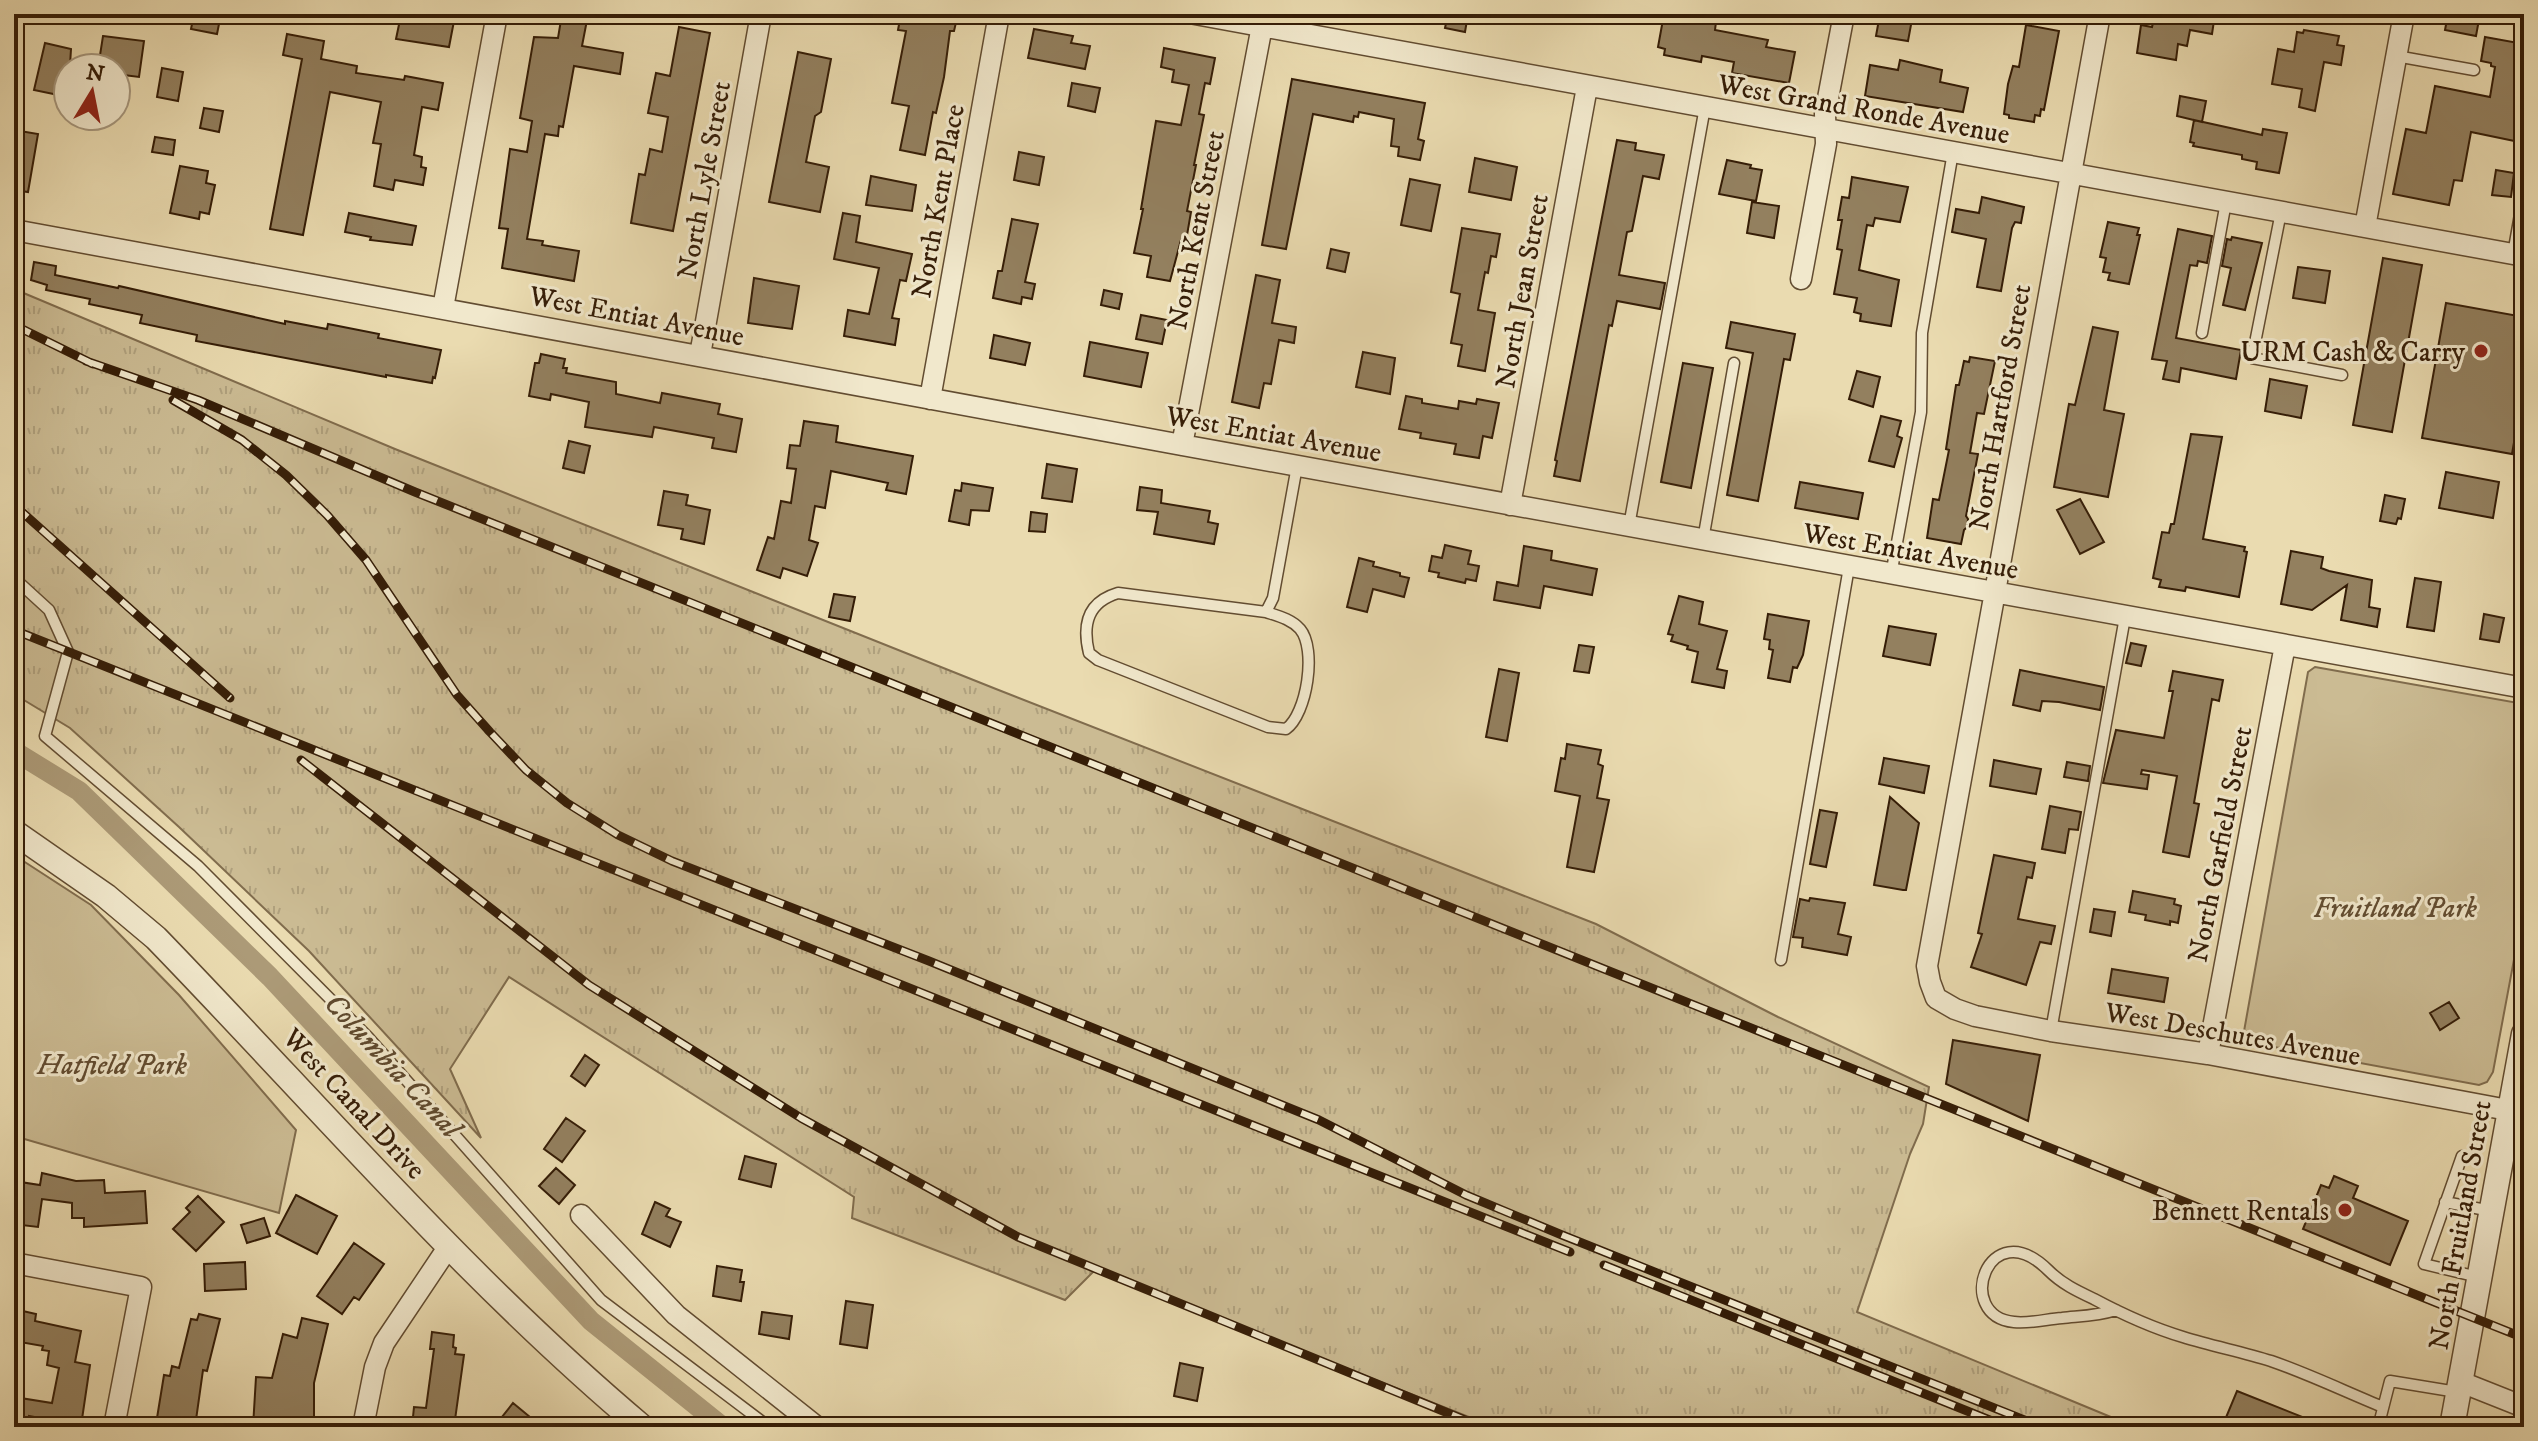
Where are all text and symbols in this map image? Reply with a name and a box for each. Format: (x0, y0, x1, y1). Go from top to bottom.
north arrow (52, 52, 132, 132)
text: N (84, 59, 106, 89)
street label: West Grand Ronde Avenue (1714, 66, 2012, 152)
street label: North Lyle Street (670, 78, 739, 282)
street label: North Kent Place (904, 101, 973, 301)
street label: North Kent Street (1160, 127, 1233, 333)
street label: North Jean Street (1488, 191, 1557, 391)
street label: West Entiat Avenue (525, 278, 747, 354)
street label: North Hartford Street (1962, 281, 2039, 533)
place label: URM Cash & Carry (2240, 335, 2466, 370)
marker: URM Cash & Carry (2472, 342, 2490, 360)
street label: West Entiat Avenue (1162, 398, 1384, 471)
street label: West Entiat Avenue (1799, 515, 2021, 588)
street label: North Garfield Street (2180, 723, 2261, 965)
park label: Fruitland Park (2313, 891, 2477, 926)
water label: Columbia Canal (315, 986, 471, 1149)
street label: West Deschutes Avenue (2101, 995, 2363, 1074)
street label: West Canal Drive (274, 1020, 433, 1187)
park label: Hatfield Park (36, 1048, 187, 1083)
street label: North Fruitland Street (2421, 1098, 2500, 1353)
place label: Bennett Rentals (2152, 1194, 2329, 1229)
marker: Bennett Rentals (2336, 1201, 2354, 1219)

